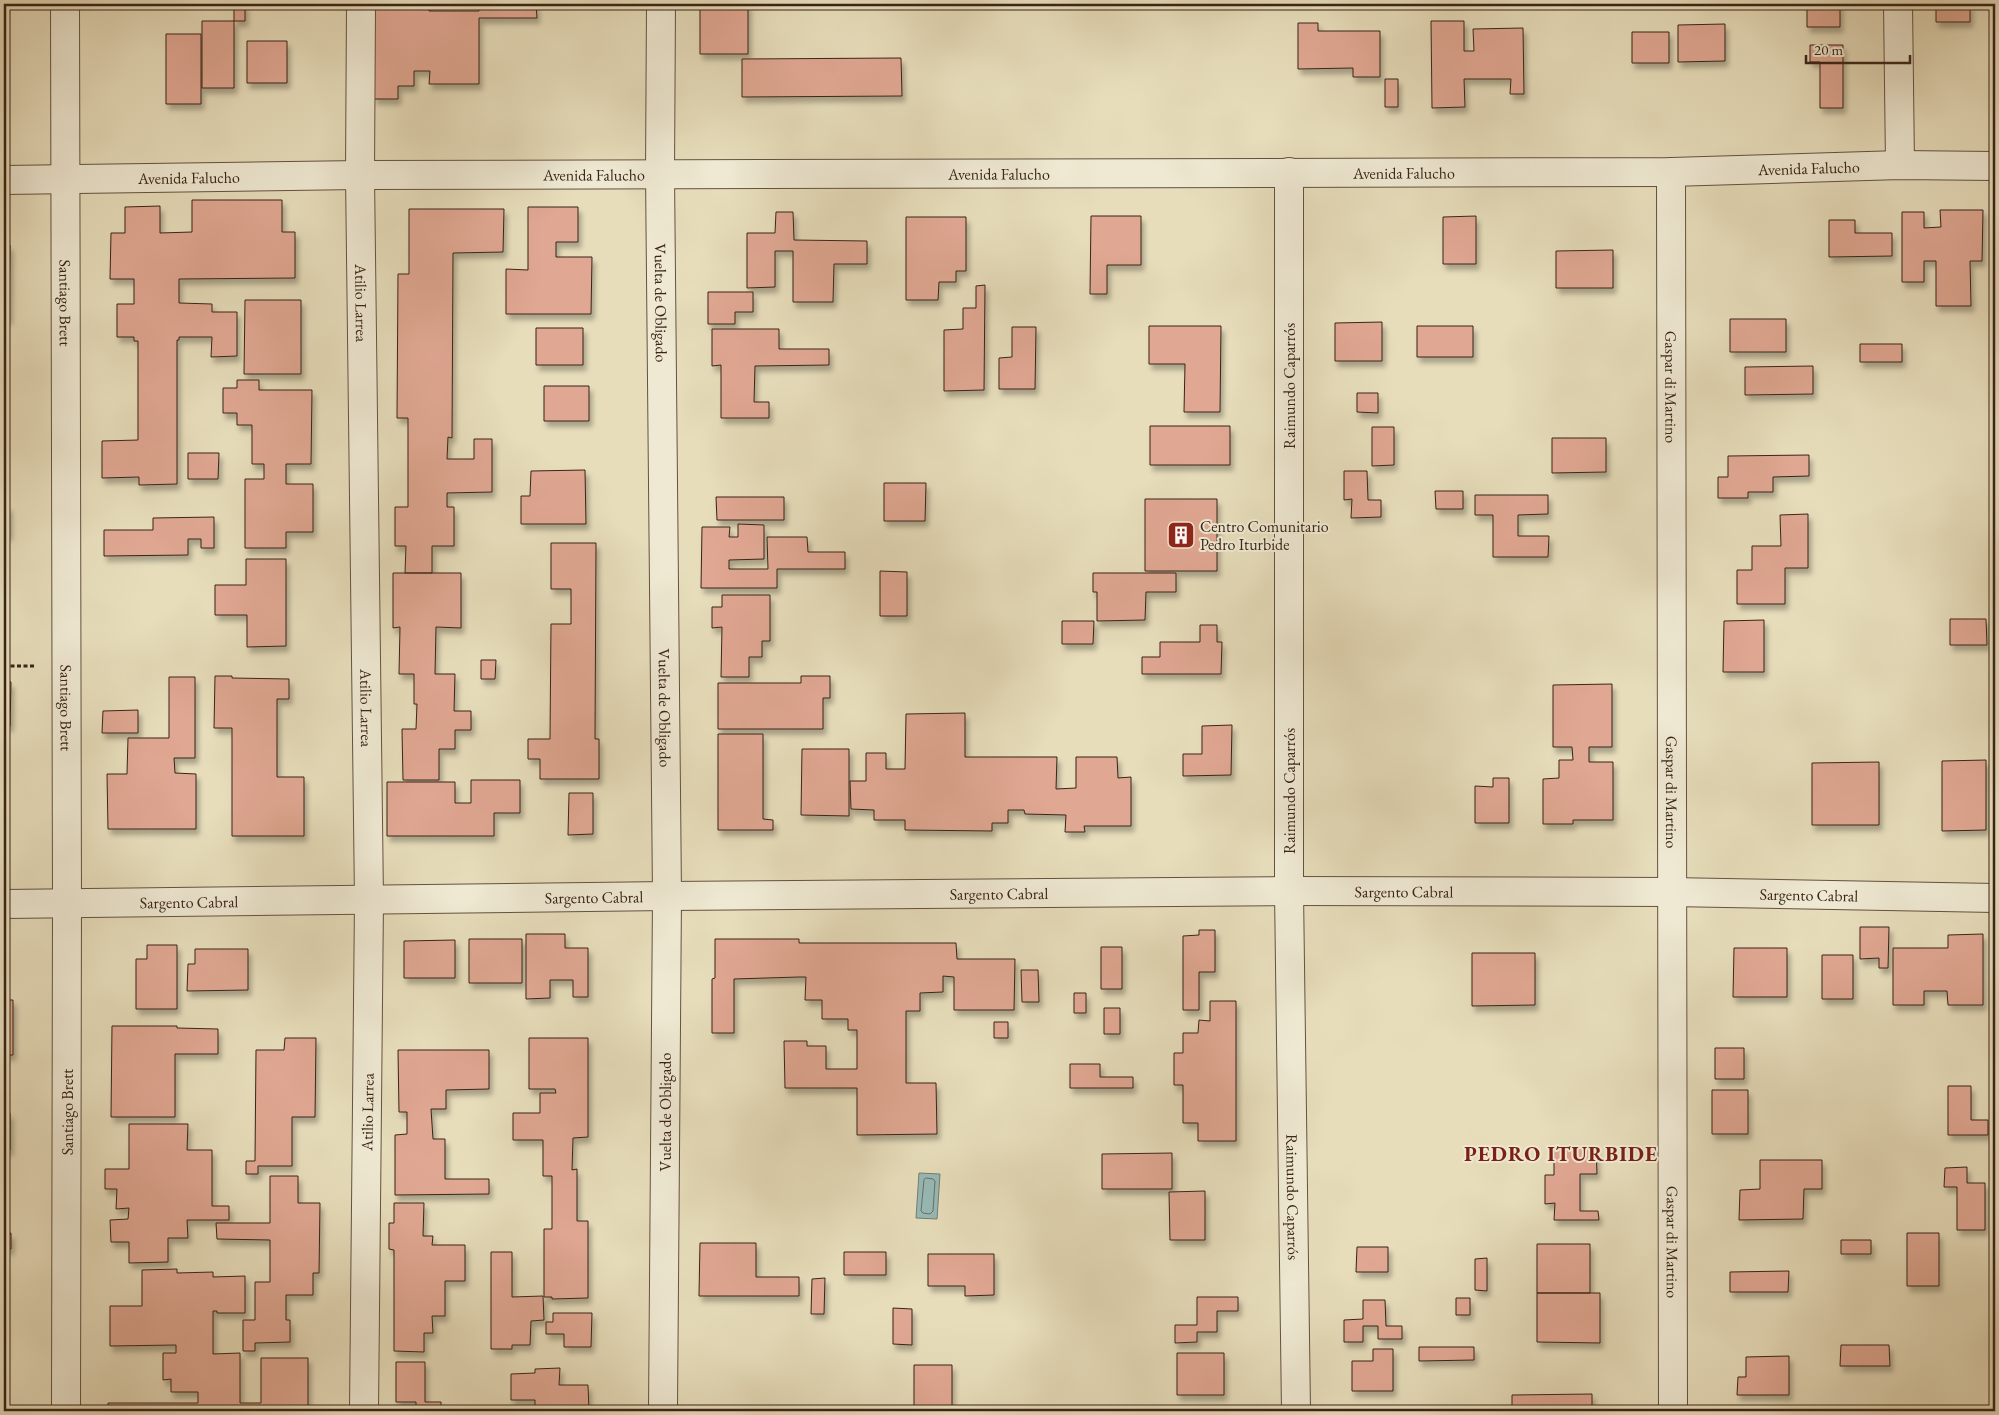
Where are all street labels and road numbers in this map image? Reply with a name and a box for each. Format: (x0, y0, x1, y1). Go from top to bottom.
street label: Avenida Falucho (1757, 156, 1860, 180)
street label: Avenida Falucho (1352, 162, 1455, 184)
street label: Avenida Falucho (947, 163, 1050, 185)
street label: Avenida Falucho (542, 164, 645, 186)
street label: Avenida Falucho (137, 167, 240, 189)
street label: Vuelta de Obligado (650, 243, 672, 363)
street label: Santiago Brett (55, 260, 76, 346)
street label: Atilio Larrea (350, 263, 372, 343)
street label: Raimundo Caparrós (1279, 323, 1300, 449)
street label: Gaspar di Martino (1660, 331, 1681, 443)
street label: Vuelta de Obligado (654, 648, 676, 768)
street label: Santiago Brett (55, 665, 77, 751)
street label: Atilio Larrea (355, 668, 377, 748)
street label: Raimundo Caparrós (1279, 728, 1300, 854)
street label: Gaspar di Martino (1661, 736, 1682, 848)
street label: Sargento Cabral (1355, 881, 1453, 902)
street label: Sargento Cabral (950, 883, 1049, 905)
street label: Sargento Cabral (1759, 884, 1859, 906)
street label: Sargento Cabral (545, 886, 644, 908)
street label: Sargento Cabral (140, 891, 239, 913)
street label: Vuelta de Obligado (655, 1053, 676, 1171)
street label: Santiago Brett (57, 1069, 78, 1155)
street label: Atilio Larrea (356, 1072, 379, 1152)
street label: Raimundo Caparrós (1281, 1134, 1304, 1260)
street label: Gaspar di Martino (1662, 1186, 1683, 1298)

